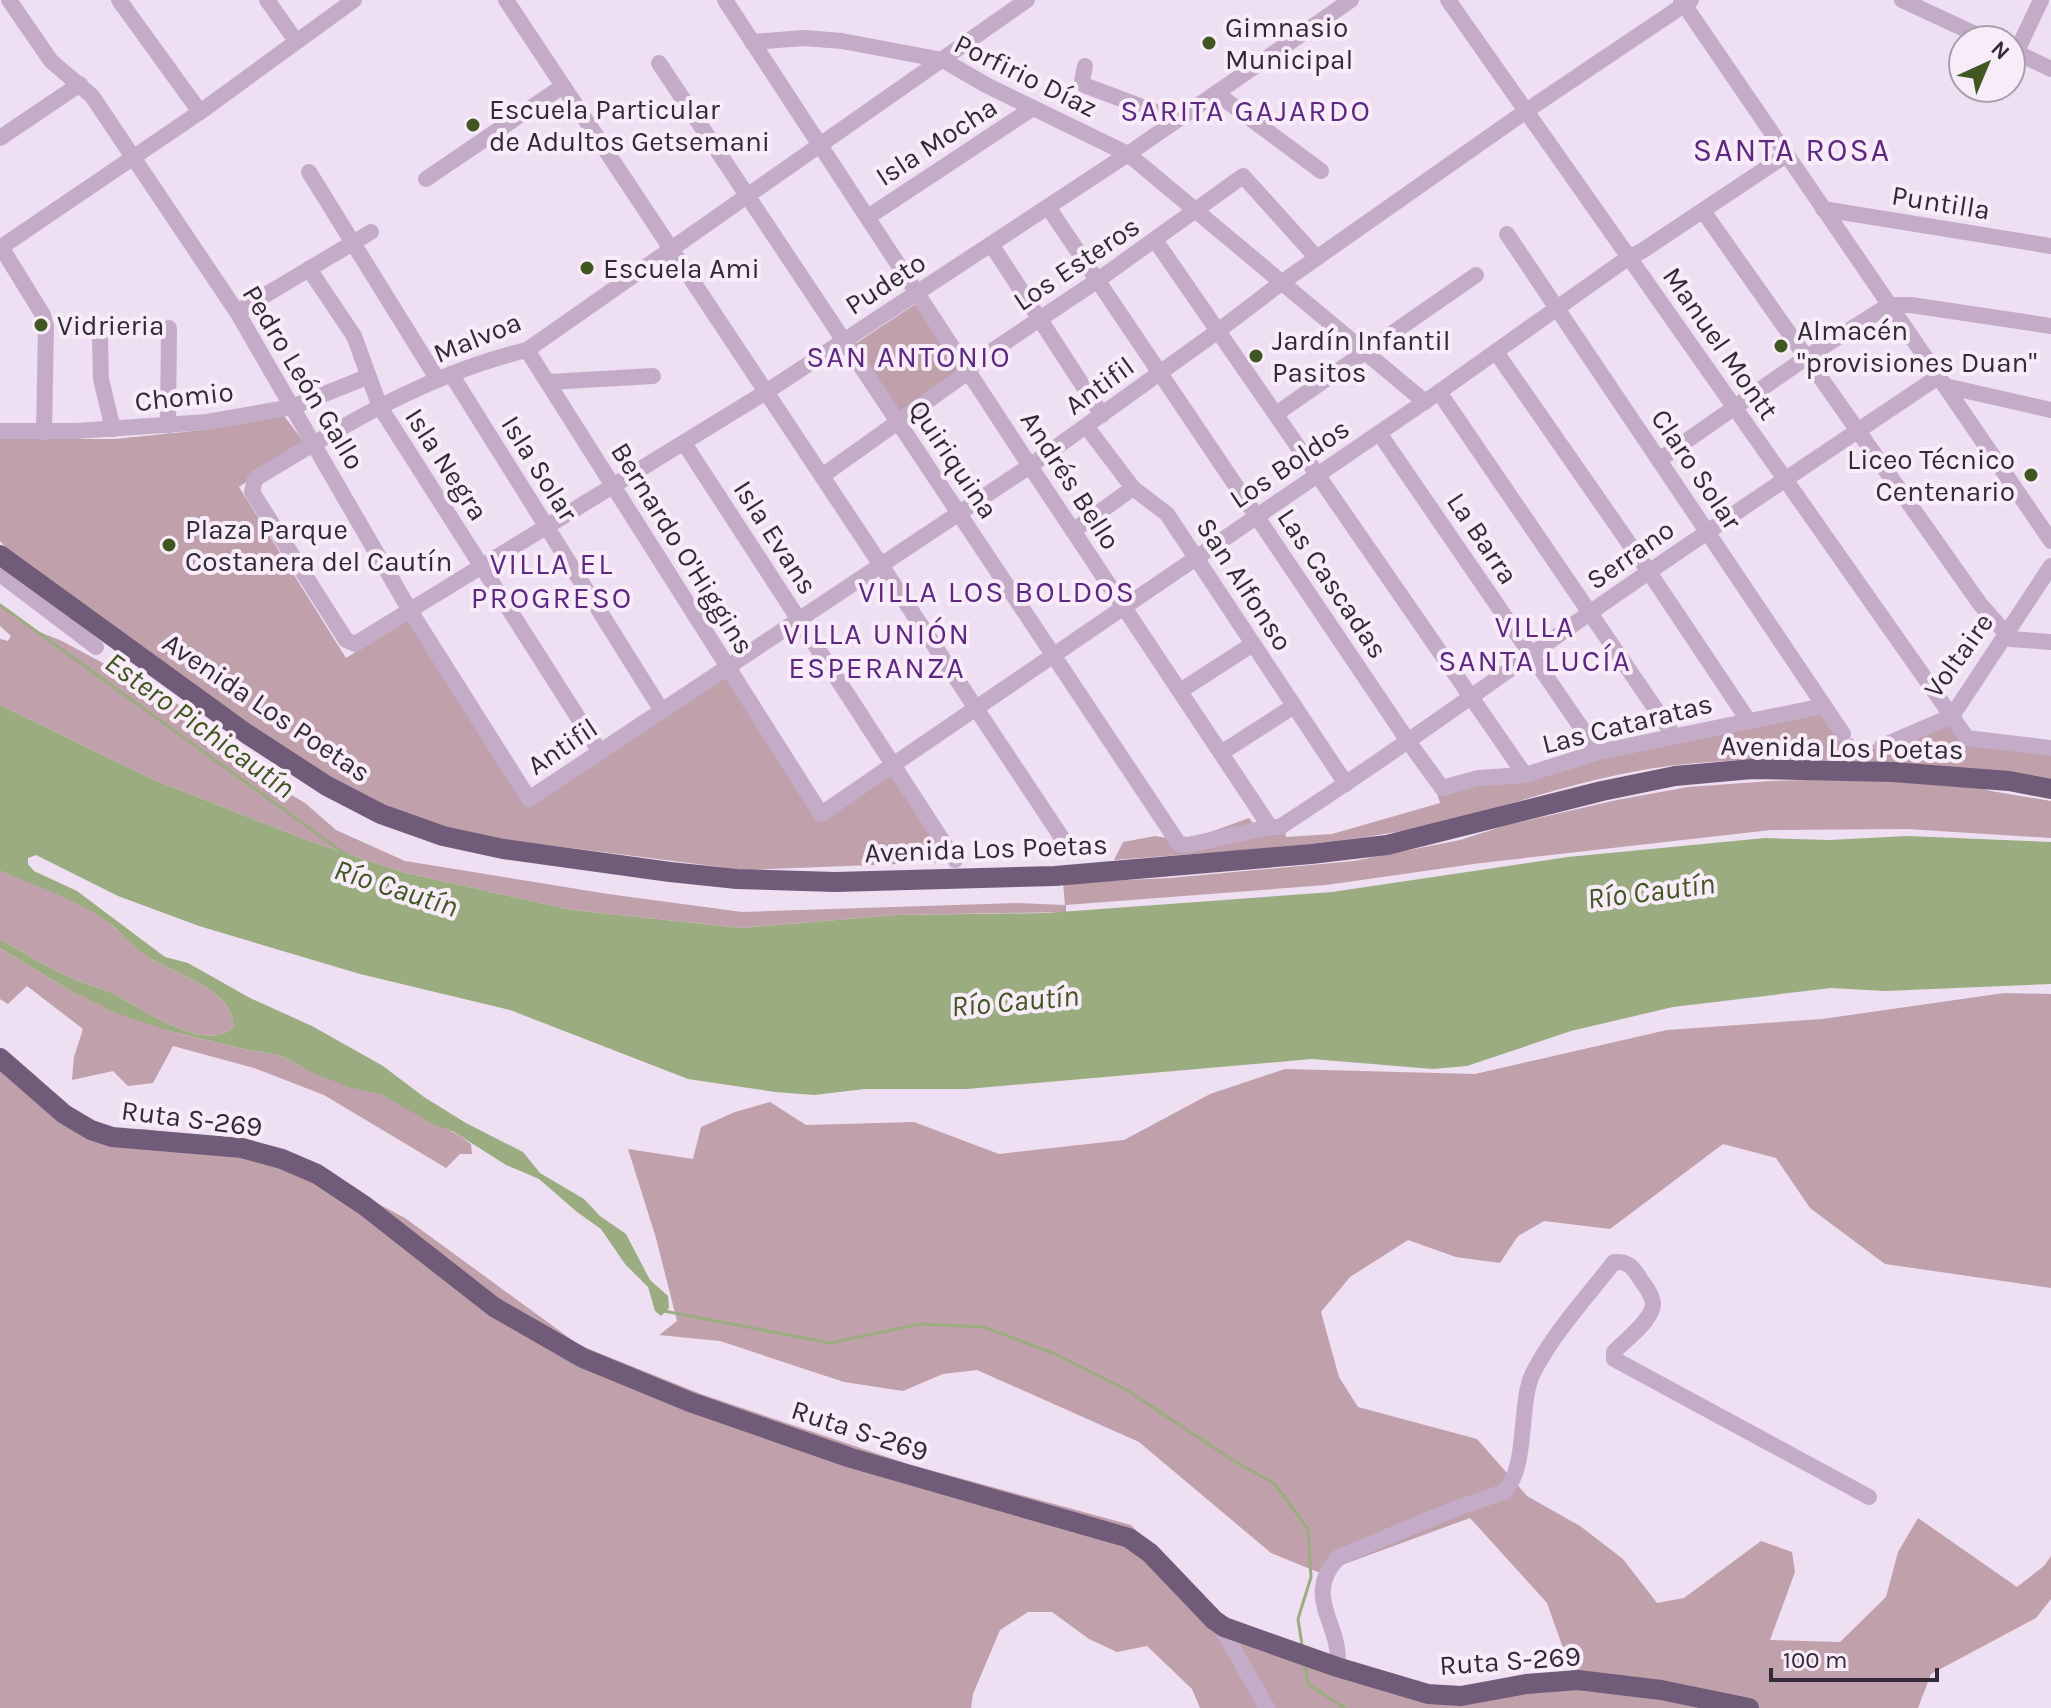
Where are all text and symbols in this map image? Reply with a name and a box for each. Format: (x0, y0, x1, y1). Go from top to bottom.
place label: Gimnasio Municipal (1225, 11, 1353, 76)
north arrow (1947, 24, 2027, 104)
street label: Porfirio Díaz (949, 27, 1103, 124)
marker: Gimnasio Municipal (1200, 34, 1218, 52)
text: N (1985, 35, 2015, 65)
street label: Isla Mocha (869, 90, 1003, 193)
place label: Escuela Particular de Adultos Getsemani (489, 93, 770, 158)
district label: SARITA GAJARDO (1120, 93, 1372, 129)
marker: Escuela Particular de Adultos Getsemani (464, 116, 482, 134)
district label: SANTA ROSA (1693, 132, 1891, 169)
street label: Puntilla (1889, 178, 1993, 227)
street label: Los Esteros (1007, 209, 1146, 318)
street label: Pudeto (839, 245, 932, 322)
place label: Escuela Ami (603, 252, 760, 285)
marker: Escuela Ami (578, 259, 596, 277)
street label: Manuel Montt (1656, 261, 1785, 426)
street label: Pedro León Gallo (236, 279, 372, 475)
street label: Malvoa (428, 305, 526, 370)
place label: Vidrieria (57, 309, 164, 342)
place label: Almacén "provisiones Duan" (1797, 314, 2037, 379)
marker: Vidrieria (32, 316, 50, 334)
place label: Jardín Infantil Pasitos (1272, 324, 1451, 389)
marker: Almacén "provisiones Duan" (1772, 337, 1790, 355)
district label: SAN ANTONIO (806, 339, 1012, 375)
marker: Jardín Infantil Pasitos (1247, 347, 1265, 365)
street label: Antifil (1058, 349, 1140, 422)
street label: Chomio (133, 375, 235, 418)
street label: Quiriquina (902, 394, 1005, 525)
street label: Isla Negra (398, 402, 495, 527)
street label: Claro Solar (1644, 403, 1749, 536)
street label: Andrés Bello (1014, 405, 1128, 556)
street label: Isla Solar (494, 409, 585, 528)
street label: Los Boldos (1223, 411, 1355, 515)
street label: Bernardo O'Higgins (604, 436, 761, 660)
place label: Liceo Técnico Centenario (1847, 443, 2015, 508)
marker: Liceo Técnico Centenario (2022, 466, 2040, 484)
street label: Isla Evans (727, 474, 825, 600)
street label: La Barra (1440, 486, 1525, 590)
street label: Las Cascadas (1270, 502, 1395, 665)
street label: San Alfonso (1189, 512, 1300, 657)
street label: Serrano (1580, 512, 1680, 596)
place label: Plaza Parque Costanera del Cautín (185, 513, 452, 578)
marker: Plaza Parque Costanera del Cautín (160, 536, 178, 554)
district label: VILLA EL PROGRESO (471, 546, 633, 616)
district label: VILLA LOS BOLDOS (858, 574, 1136, 610)
street label: Voltaire (1917, 606, 2000, 704)
district label: VILLA SANTA LUCÍA (1438, 609, 1632, 679)
district label: VILLA UNIÓN ESPERANZA (783, 616, 971, 686)
street label: Avenida Los Poetas (157, 626, 377, 789)
water label: Estero Pichicautín (98, 644, 302, 806)
street label: Las Cataratas (1538, 686, 1716, 761)
street label: Antifil (521, 711, 604, 782)
street label: Avenida Los Poetas (1720, 729, 1964, 766)
street label: Avenida Los Poetas (864, 828, 1108, 869)
water label: Río Cautín (329, 851, 463, 925)
water label: Río Cautín (1585, 865, 1717, 917)
water label: Río Cautín (950, 977, 1080, 1025)
street label: Ruta S-269 (120, 1093, 264, 1144)
street label: Ruta S-269 (787, 1393, 932, 1468)
scale bar (1771, 1632, 1937, 1682)
street label: Ruta S-269 (1438, 1639, 1582, 1682)
text: 100 m (1783, 1646, 1848, 1674)

